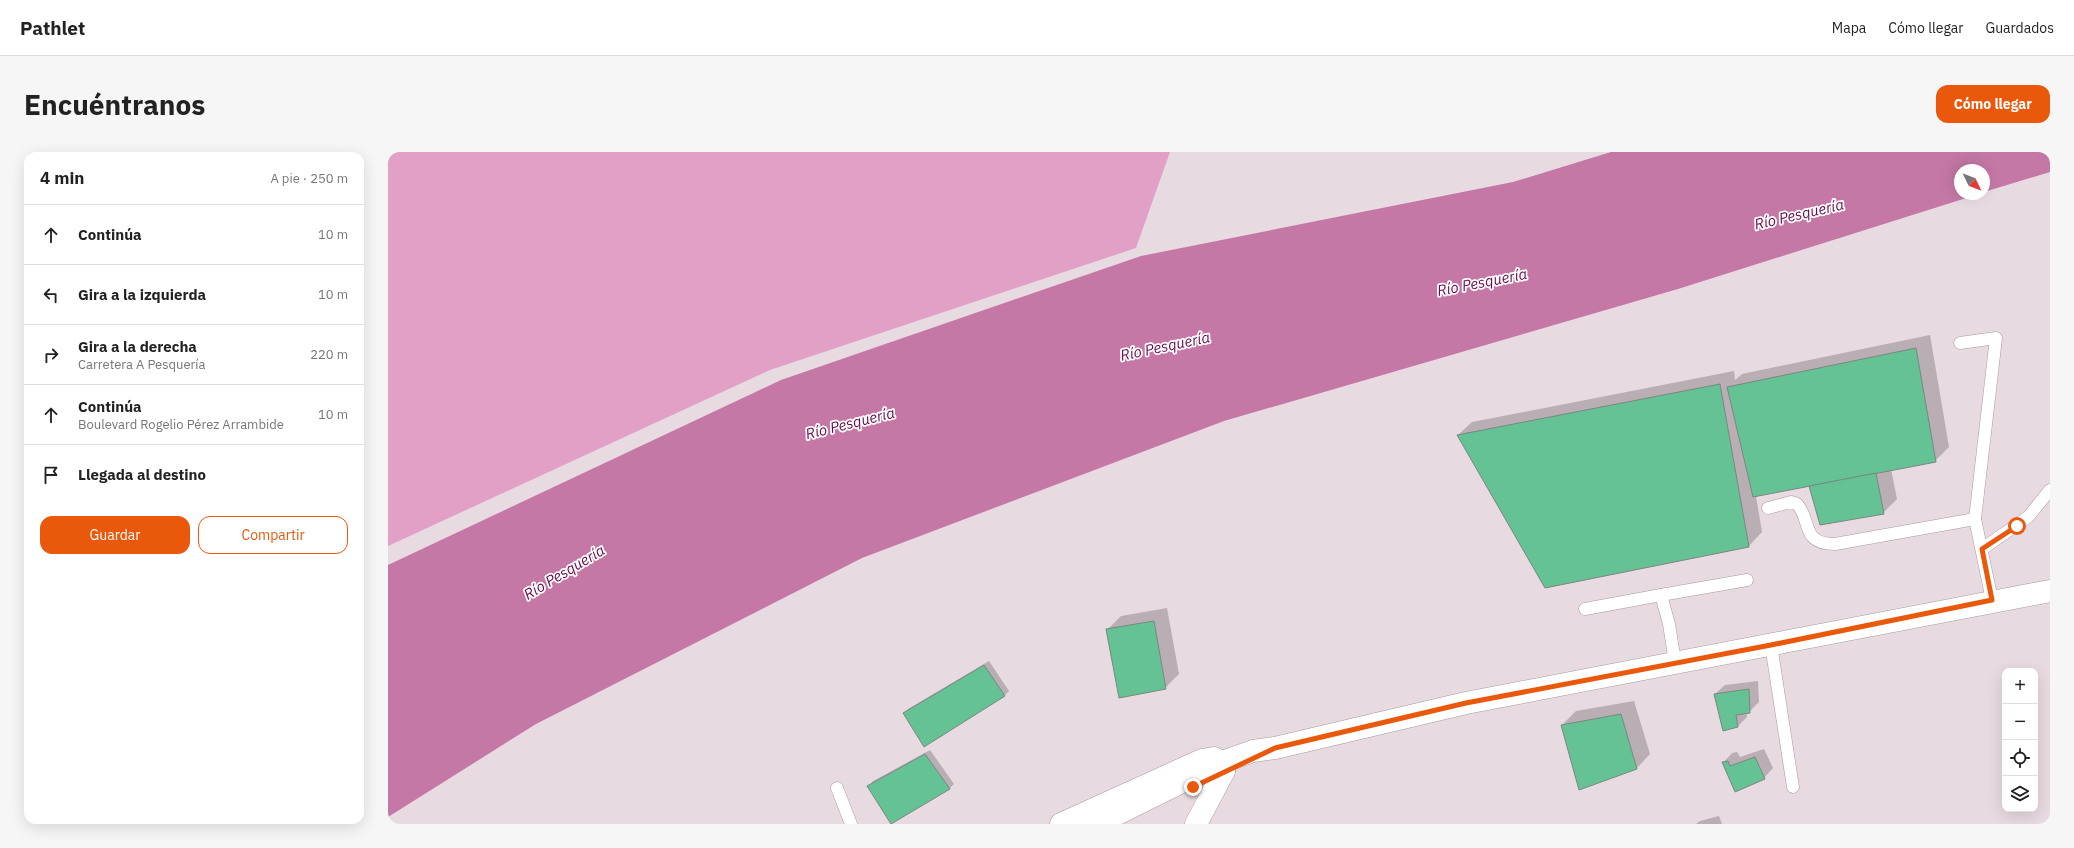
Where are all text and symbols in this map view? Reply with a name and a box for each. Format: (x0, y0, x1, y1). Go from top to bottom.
text: Pathlet (20, 16, 85, 40)
text: Mapa (1832, 19, 1866, 37)
text: Cómo llegar (1888, 19, 1963, 37)
text: Guardados (1985, 19, 2054, 37)
button: Cómo llegar (1936, 85, 2050, 123)
text: Encuéntranos (24, 86, 205, 123)
north arrow (1954, 164, 1990, 200)
text: 4 min (40, 167, 84, 189)
text: A pie · 250 m (270, 170, 348, 187)
water label: Río Pesquería (1752, 194, 1846, 234)
icon: ahead (40, 224, 62, 246)
text: Continúa (78, 225, 142, 244)
text: 10 m (318, 226, 348, 243)
water label: Río Pesquería (1435, 264, 1529, 300)
icon: left (40, 284, 62, 306)
text: Gira a la izquierda (78, 285, 206, 304)
text: 10 m (318, 286, 348, 303)
water label: Río Pesquería (1118, 327, 1212, 365)
text: Gira a la derecha (78, 337, 197, 356)
icon: right (40, 344, 62, 366)
text: 220 m (310, 346, 348, 363)
text: Carretera A Pesquería (78, 356, 206, 373)
text: Continúa (78, 397, 142, 416)
water label: Río Pesquería (803, 403, 897, 443)
icon: ahead (40, 404, 62, 426)
text: 10 m (318, 406, 348, 423)
text: Boulevard Rogelio Pérez Arrambide (78, 416, 284, 433)
icon: arrive (40, 464, 62, 486)
text: Llegada al destino (78, 465, 206, 484)
button: Guardar (40, 516, 190, 554)
button: Compartir (198, 516, 348, 554)
route start (2008, 517, 2026, 535)
water label: Río Pesquería (520, 540, 608, 604)
map controls (2002, 668, 2038, 812)
button: + (2002, 668, 2038, 704)
button: − (2002, 704, 2038, 740)
button: locate (2002, 740, 2038, 776)
button: layers (2002, 776, 2038, 812)
route end (1184, 778, 1202, 796)

